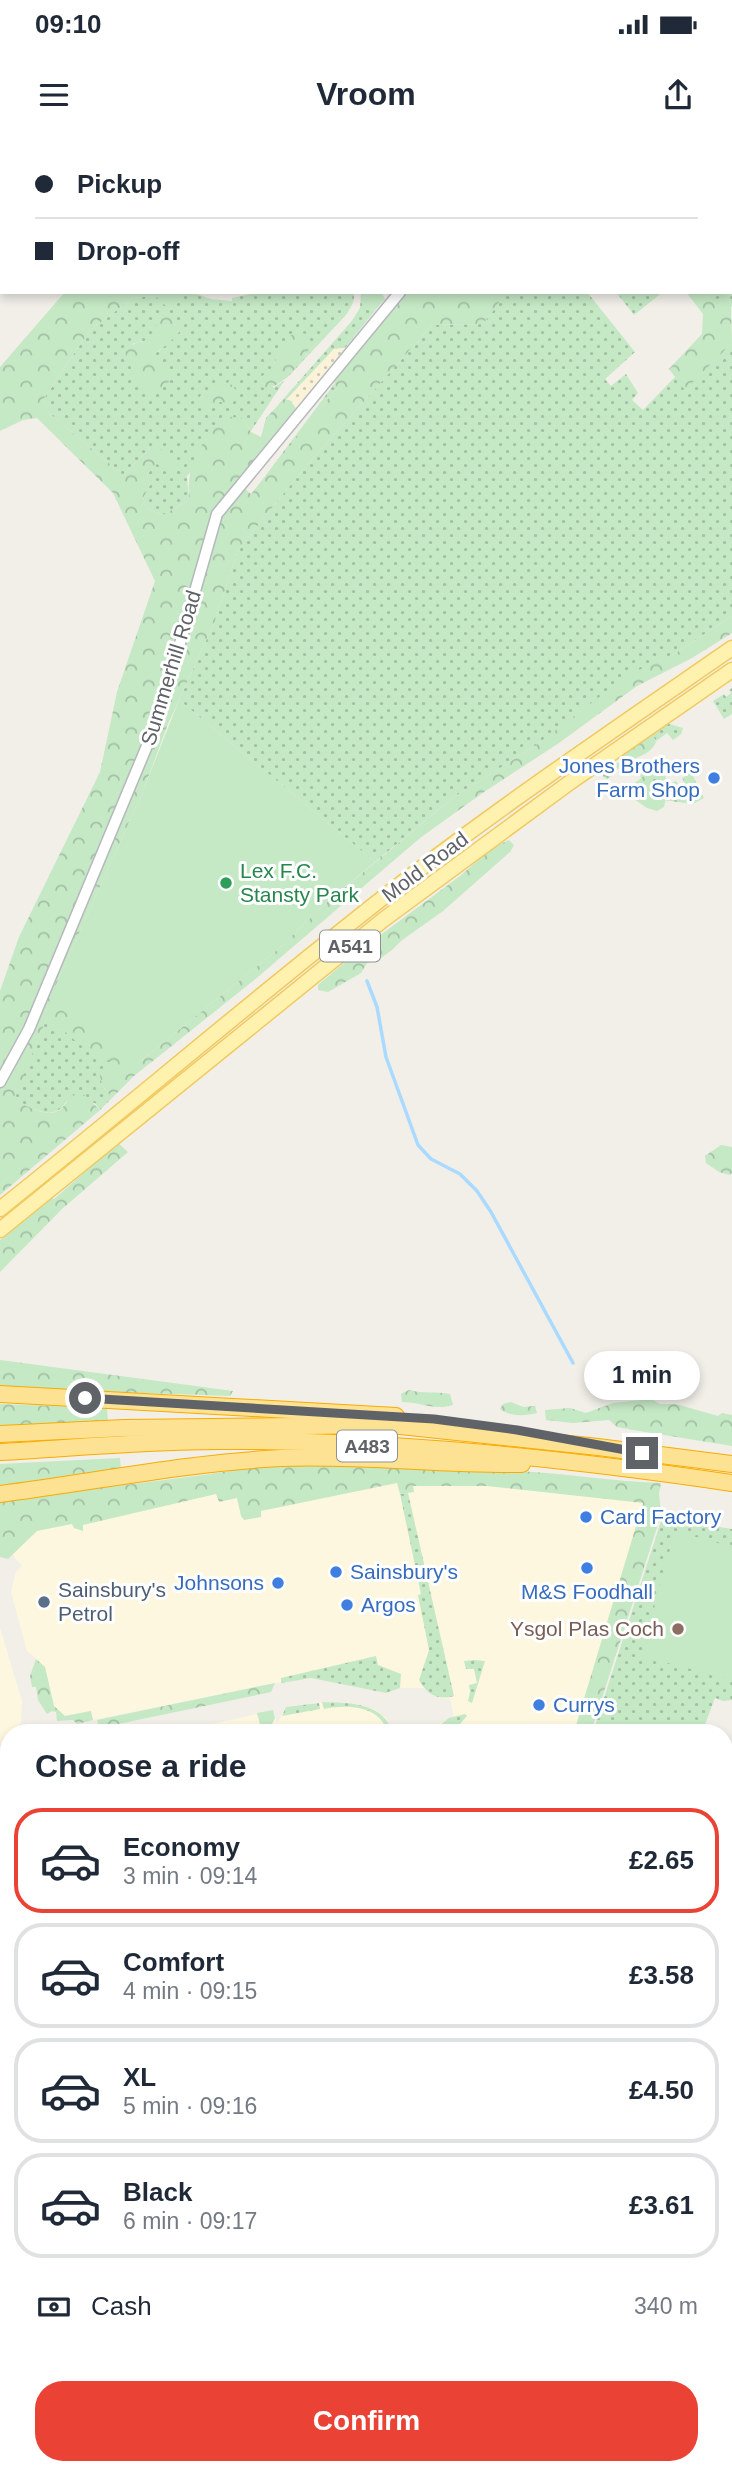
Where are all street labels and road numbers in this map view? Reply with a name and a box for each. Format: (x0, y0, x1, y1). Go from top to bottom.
street label: Summerhill Road (136, 587, 205, 748)
street label: Mold Road (377, 827, 472, 906)
road number: A541 (320, 930, 380, 961)
road number: A483 (337, 1430, 397, 1462)

